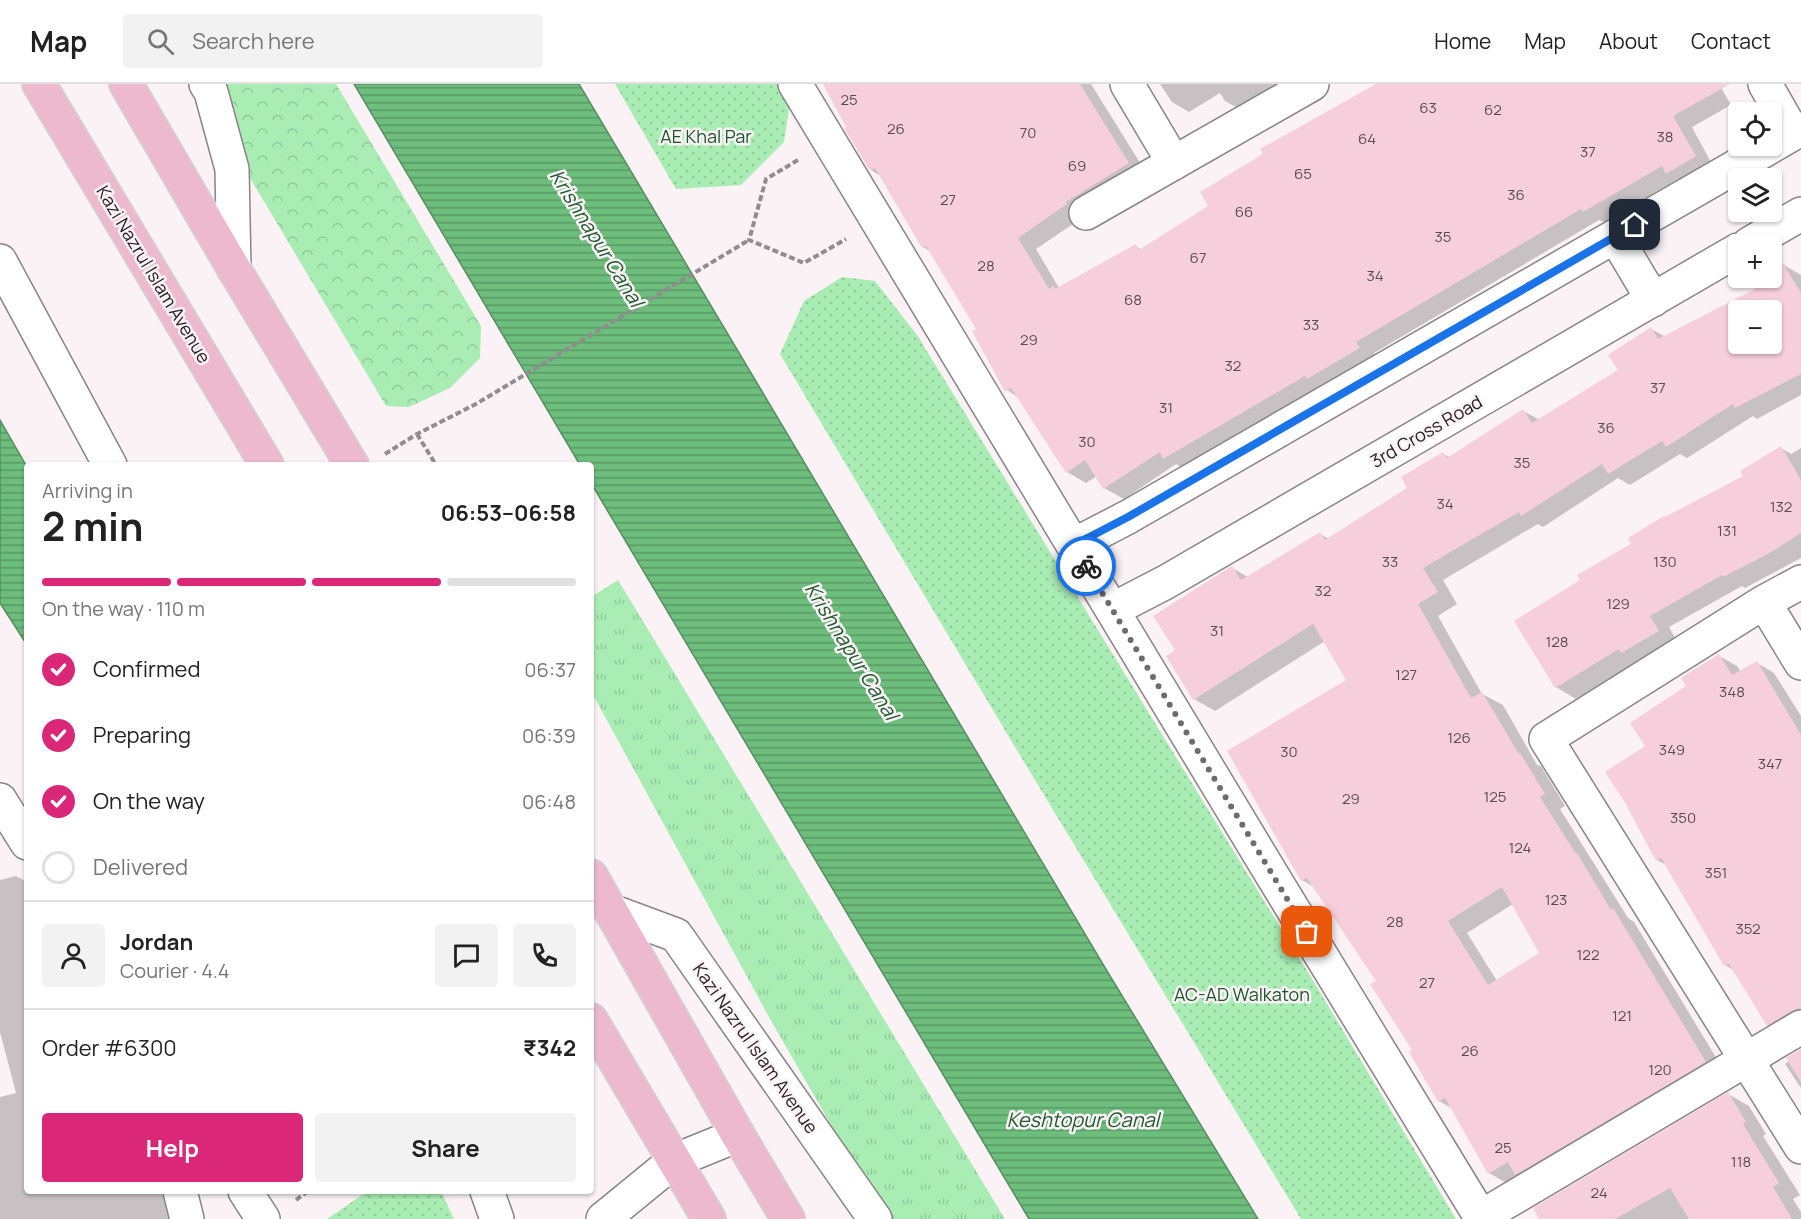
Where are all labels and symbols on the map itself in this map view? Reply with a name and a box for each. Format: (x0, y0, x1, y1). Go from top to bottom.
house number: 25 (840, 89, 858, 110)
house number: 63 (1419, 97, 1437, 118)
house number: 62 (1484, 99, 1502, 120)
house number: 26 (887, 118, 905, 139)
house number: 70 (1020, 122, 1036, 143)
park label: AE Khal Par (660, 124, 752, 148)
house number: 38 (1656, 126, 1674, 147)
house number: 64 (1358, 128, 1376, 149)
house number: 37 (1580, 141, 1596, 162)
house number: 69 (1068, 155, 1086, 176)
house number: 65 (1294, 163, 1312, 184)
water label: Krishnapur Canal (544, 164, 651, 314)
street label: Kazi Nazrul Islam Avenue (91, 181, 217, 367)
house number: 36 (1507, 184, 1525, 205)
house number: 27 (940, 189, 956, 210)
pin (1609, 199, 1660, 250)
house number: 66 (1235, 201, 1253, 222)
house number: 35 (1435, 226, 1451, 247)
house number: 67 (1190, 247, 1206, 268)
house number: 28 (977, 255, 995, 276)
house number: 34 (1366, 265, 1384, 286)
house number: 68 (1124, 289, 1142, 310)
house number: 33 (1303, 314, 1319, 335)
house number: 29 (1020, 329, 1038, 350)
house number: 32 (1225, 355, 1241, 376)
house number: 37 (1650, 377, 1666, 398)
street label: 3rd Cross Road (1366, 389, 1486, 473)
house number: 31 (1159, 397, 1173, 418)
house number: 36 (1597, 417, 1615, 438)
house number: 30 (1078, 431, 1096, 452)
house number: 35 (1514, 452, 1530, 473)
house number: 34 (1436, 493, 1454, 514)
house number: 132 (1770, 496, 1792, 517)
house number: 131 (1717, 520, 1737, 541)
courier (1056, 536, 1116, 596)
house number: 33 (1382, 551, 1398, 572)
house number: 130 (1653, 551, 1677, 572)
water label: Krishnapur Canal (799, 577, 906, 727)
house number: 32 (1315, 580, 1331, 601)
house number: 129 (1606, 593, 1630, 614)
house number: 31 (1210, 620, 1224, 641)
house number: 128 (1545, 631, 1569, 652)
house number: 127 (1395, 664, 1417, 685)
house number: 348 (1719, 681, 1745, 702)
house number: 126 (1447, 727, 1471, 748)
house number: 349 (1659, 739, 1685, 760)
house number: 30 (1280, 741, 1298, 762)
house number: 347 (1758, 753, 1782, 774)
house number: 125 (1483, 786, 1507, 807)
house number: 29 (1342, 788, 1360, 809)
house number: 350 (1670, 807, 1696, 828)
house number: 124 (1509, 837, 1532, 858)
house number: 351 (1705, 862, 1727, 883)
house number: 123 (1545, 889, 1567, 910)
pin (1281, 906, 1332, 957)
house number: 28 (1386, 911, 1404, 932)
house number: 352 (1735, 918, 1761, 939)
house number: 122 (1577, 944, 1599, 965)
street label: Kazi Nazrul Islam Avenue (688, 958, 824, 1138)
house number: 27 (1419, 972, 1435, 993)
park label: AC-AD Walkaton (1174, 982, 1310, 1006)
house number: 121 (1612, 1005, 1632, 1026)
house number: 26 (1461, 1040, 1479, 1061)
house number: 120 (1648, 1059, 1672, 1080)
water label: Keshtopur Canal (1007, 1106, 1162, 1133)
house number: 25 (1494, 1137, 1512, 1158)
house number: 118 (1731, 1151, 1751, 1172)
house number: 24 (1590, 1182, 1608, 1203)

